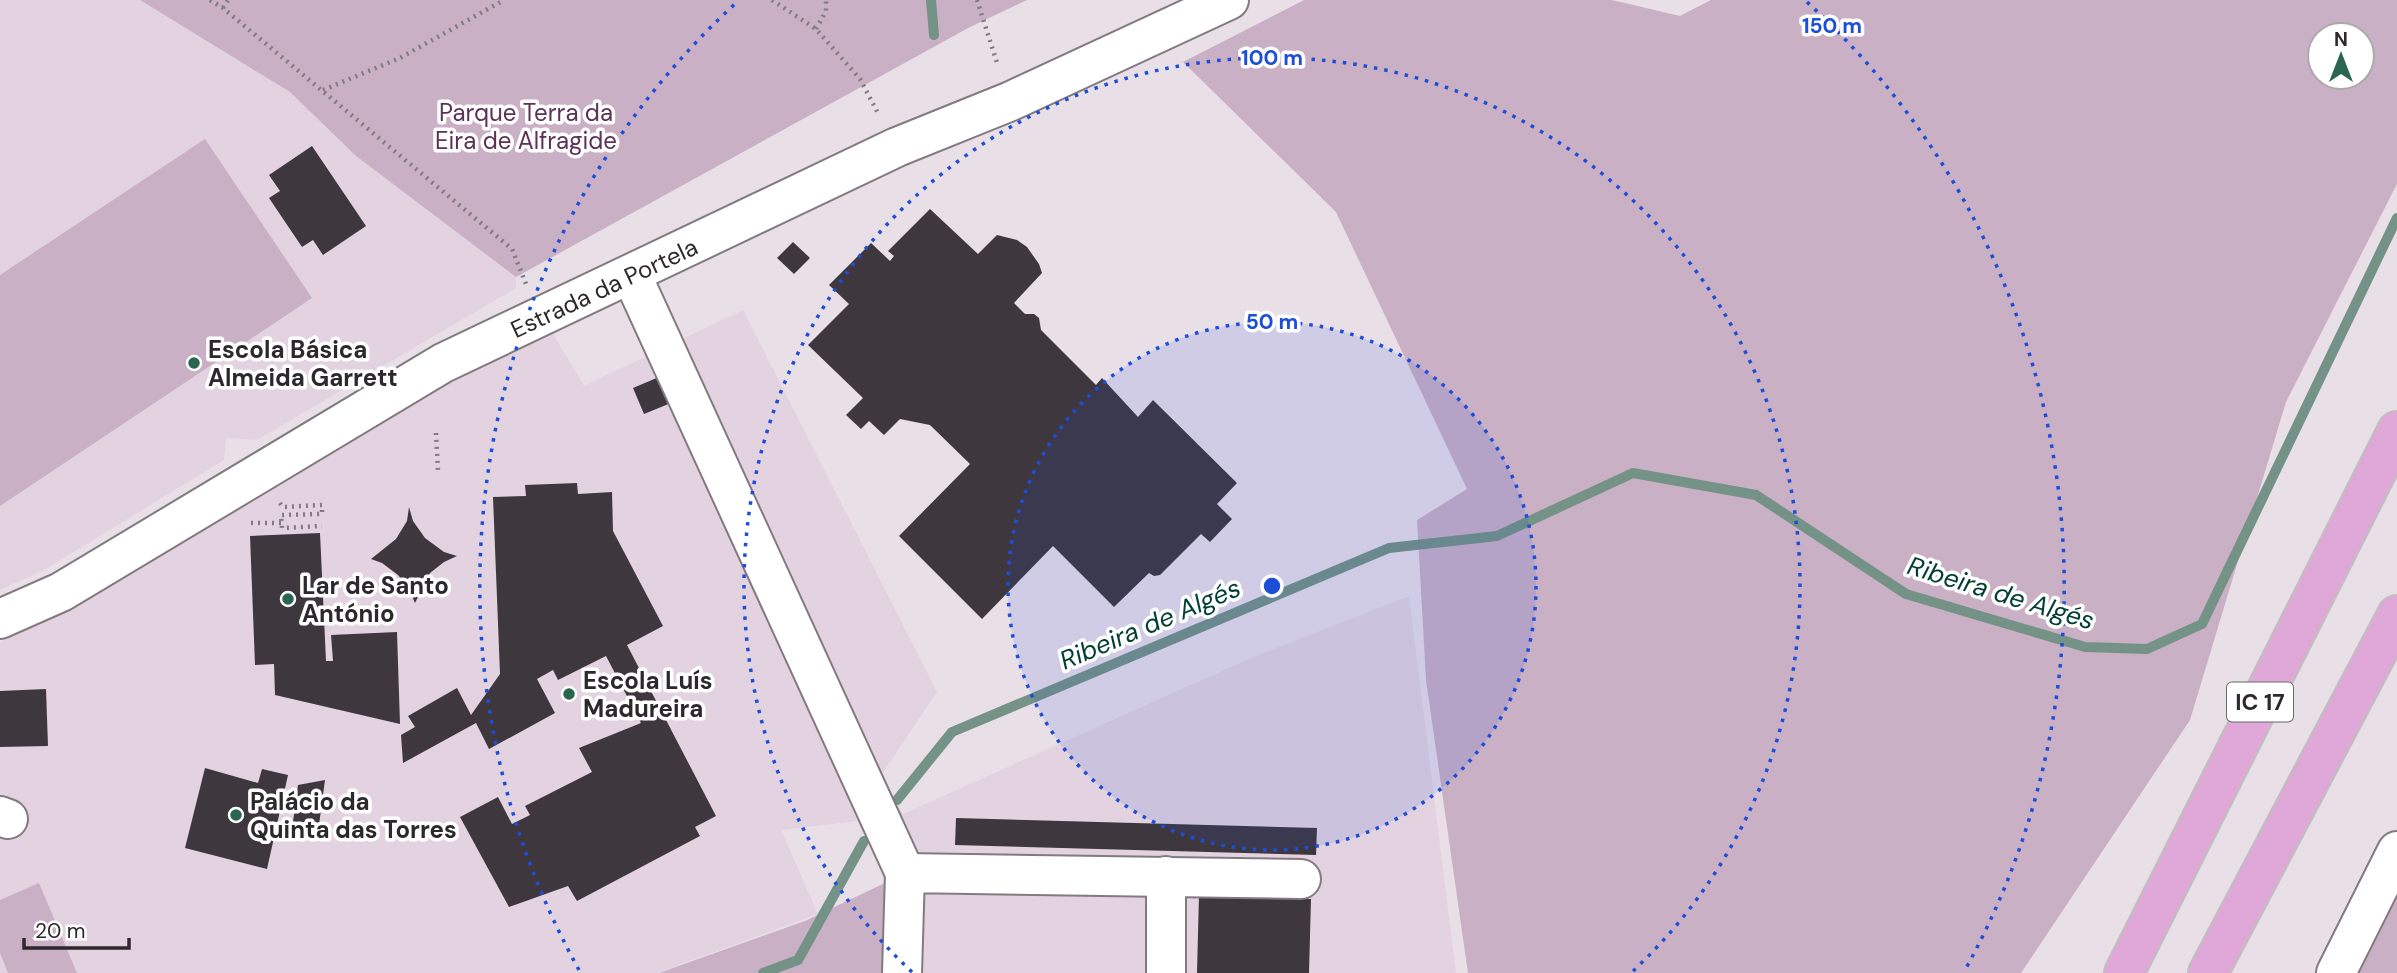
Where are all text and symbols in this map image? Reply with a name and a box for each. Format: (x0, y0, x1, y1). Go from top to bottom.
text: 150 m (1802, 12, 1862, 40)
north arrow (2306, 21, 2376, 91)
text: N (2334, 27, 2348, 52)
text: 100 m (1241, 44, 1303, 72)
park label: Parque Terra da Eira de Alfragide (435, 97, 617, 156)
street label: Estrada da Portela (506, 231, 702, 345)
text: 50 m (1246, 308, 1298, 336)
place label: Escola Básica Almeida Garrett (208, 334, 398, 393)
marker: Escola Básica Almeida Garrett (186, 355, 202, 371)
water label: Ribeira de Algés (1903, 548, 2099, 638)
place label: Lar de Santo António (302, 570, 449, 629)
water label: Ribeira de Algés (1054, 571, 1246, 677)
centre of rings (1260, 574, 1284, 598)
marker: Lar de Santo António (280, 591, 296, 607)
place label: Escola Luís Madureira (583, 665, 712, 724)
road number: IC 17 (2227, 682, 2293, 722)
marker: Escola Luís Madureira (561, 686, 577, 702)
place label: Palácio da Quinta das Torres (250, 786, 457, 845)
marker: Palácio da Quinta das Torres (228, 807, 244, 823)
scale bar (24, 906, 130, 950)
text: 20 m (35, 917, 86, 945)

